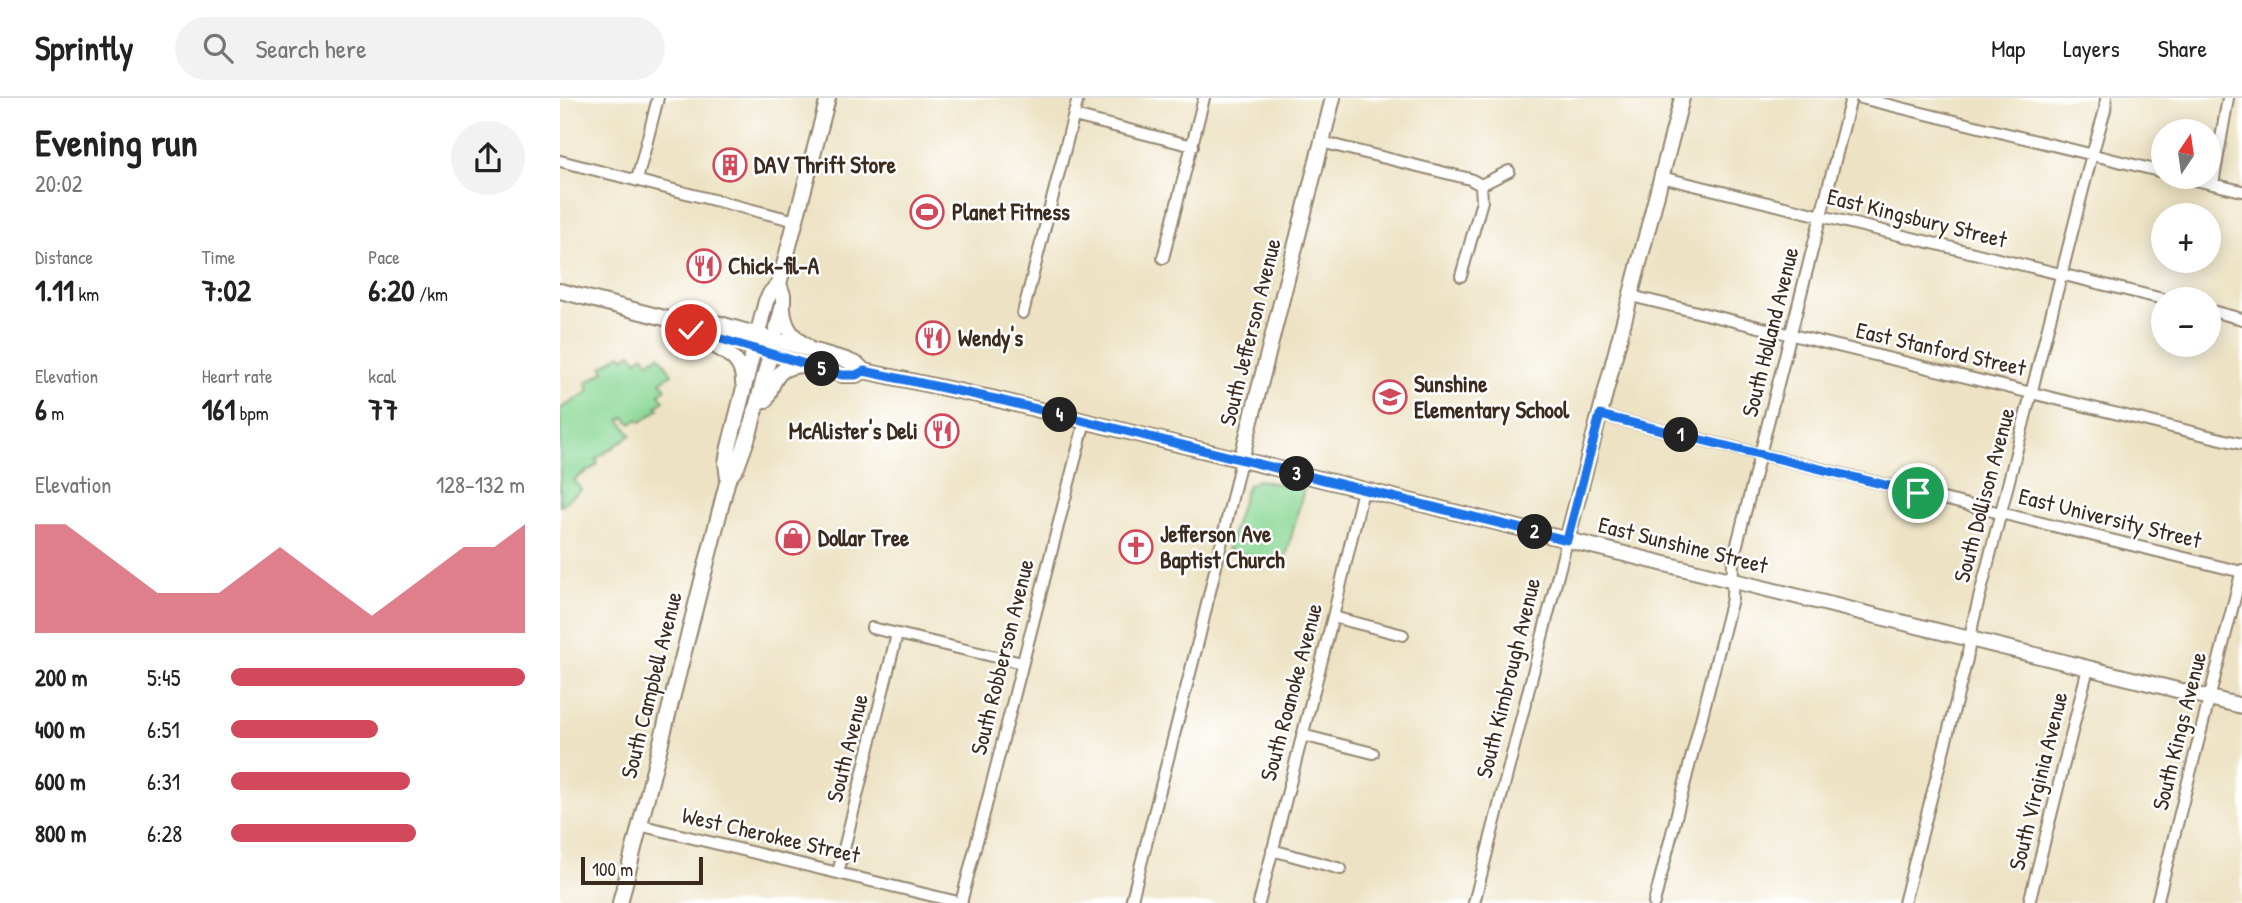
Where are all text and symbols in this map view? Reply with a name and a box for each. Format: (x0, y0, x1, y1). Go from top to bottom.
search box (175, 17, 665, 80)
text: Sprintly (35, 26, 133, 70)
icon: search (199, 29, 237, 67)
text: Search here (255, 31, 366, 66)
text: Map (1991, 32, 2025, 64)
text: Layers (2063, 32, 2120, 64)
text: Share (2158, 32, 2207, 64)
text: Evening run (35, 116, 198, 168)
north arrow (2151, 119, 2221, 189)
map controls (2151, 119, 2221, 357)
button: share (451, 121, 525, 195)
building icon: DAV Thrift Store (711, 146, 749, 184)
place label: DAV Thrift Store (754, 149, 897, 180)
text: 20:02 (35, 168, 82, 199)
street label: East Kingsbury Street (1824, 180, 2011, 255)
sports icon: Planet Fitness (908, 193, 946, 231)
place label: Planet Fitness (952, 196, 1070, 227)
button: + (2151, 203, 2221, 273)
street label: South Jefferson Avenue (1211, 235, 1288, 429)
text: Distance (35, 244, 93, 270)
text: Time (202, 244, 235, 270)
text: Pace (368, 244, 400, 270)
street label: South Holland Avenue (1733, 244, 1806, 420)
restaurant icon: Chick-fil-A (685, 247, 723, 285)
place label: Chick-fil-A (728, 250, 820, 281)
text: 1.11 (35, 270, 74, 310)
text: 7:02 (202, 270, 251, 310)
text: 6:20 (368, 270, 415, 310)
text: km (74, 281, 99, 307)
text: /km (415, 281, 448, 307)
button: − (2151, 287, 2221, 357)
pin (661, 300, 721, 360)
icon: check (672, 311, 710, 349)
street label: East Stanford Street (1853, 314, 2030, 383)
restaurant icon: Wendy's (914, 319, 952, 357)
place label: Wendy's (958, 322, 1023, 354)
pin: 5 (804, 352, 840, 386)
text: 5 (817, 355, 826, 381)
text: Elevation (35, 363, 98, 389)
text: Heart rate (202, 363, 273, 389)
text: kcal (368, 363, 396, 389)
place label: Sunshine Elementary School (1414, 368, 1570, 426)
school or university icon: Sunshine Elementary School (1371, 378, 1409, 416)
text: 6 (35, 389, 47, 429)
text: 161 (202, 389, 235, 429)
text: 77 (368, 389, 398, 429)
pin: 4 (1042, 398, 1078, 432)
text: m (47, 400, 64, 426)
text: bpm (235, 400, 269, 426)
text: 4 (1056, 401, 1063, 427)
street label: South Dollison Avenue (1945, 404, 2022, 585)
restaurant icon: McAlister's Deli (923, 412, 961, 450)
place label: McAlister's Deli (789, 415, 918, 446)
pin: 1 (1664, 418, 1698, 452)
text: 1 (1677, 421, 1684, 447)
pin: 3 (1280, 456, 1314, 492)
text: 3 (1292, 460, 1301, 486)
pin (1888, 463, 1948, 523)
text: Elevation (35, 469, 111, 500)
text: 128–132 m (436, 469, 525, 500)
icon: arrive (1899, 474, 1937, 512)
street label: East University Street (2016, 480, 2206, 555)
street label: East Sunshine Street (1595, 508, 1772, 581)
pin: 2 (1518, 514, 1552, 550)
place label: Jefferson Ave Baptist Church (1160, 518, 1285, 576)
text: 2 (1530, 518, 1539, 544)
shop icon: Dollar Tree (774, 519, 812, 557)
place label: Dollar Tree (818, 522, 910, 553)
church icon: Jefferson Ave Baptist Church (1117, 528, 1155, 566)
street label: South Robberson Avenue (962, 556, 1041, 758)
street label: South Kimbrough Avenue (1468, 575, 1547, 781)
street label: South Campbell Avenue (612, 588, 689, 781)
street label: South Roanoke Avenue (1252, 600, 1329, 784)
street label: South Kings Avenue (2144, 648, 2213, 813)
text: 200 m (35, 662, 87, 693)
text: 5:45 (147, 662, 180, 693)
street label: South Virginia Avenue (2000, 689, 2075, 873)
street label: South Avenue (818, 691, 875, 805)
text: 400 m (35, 714, 85, 745)
text: 6:51 (147, 714, 180, 745)
text: 600 m (35, 766, 86, 797)
text: 6:31 (147, 766, 180, 797)
street label: West Cherokee Street (679, 799, 864, 870)
text: 800 m (35, 818, 87, 849)
text: 6:28 (147, 818, 182, 849)
scale bar (581, 854, 704, 886)
text: 100 m (592, 856, 633, 882)

